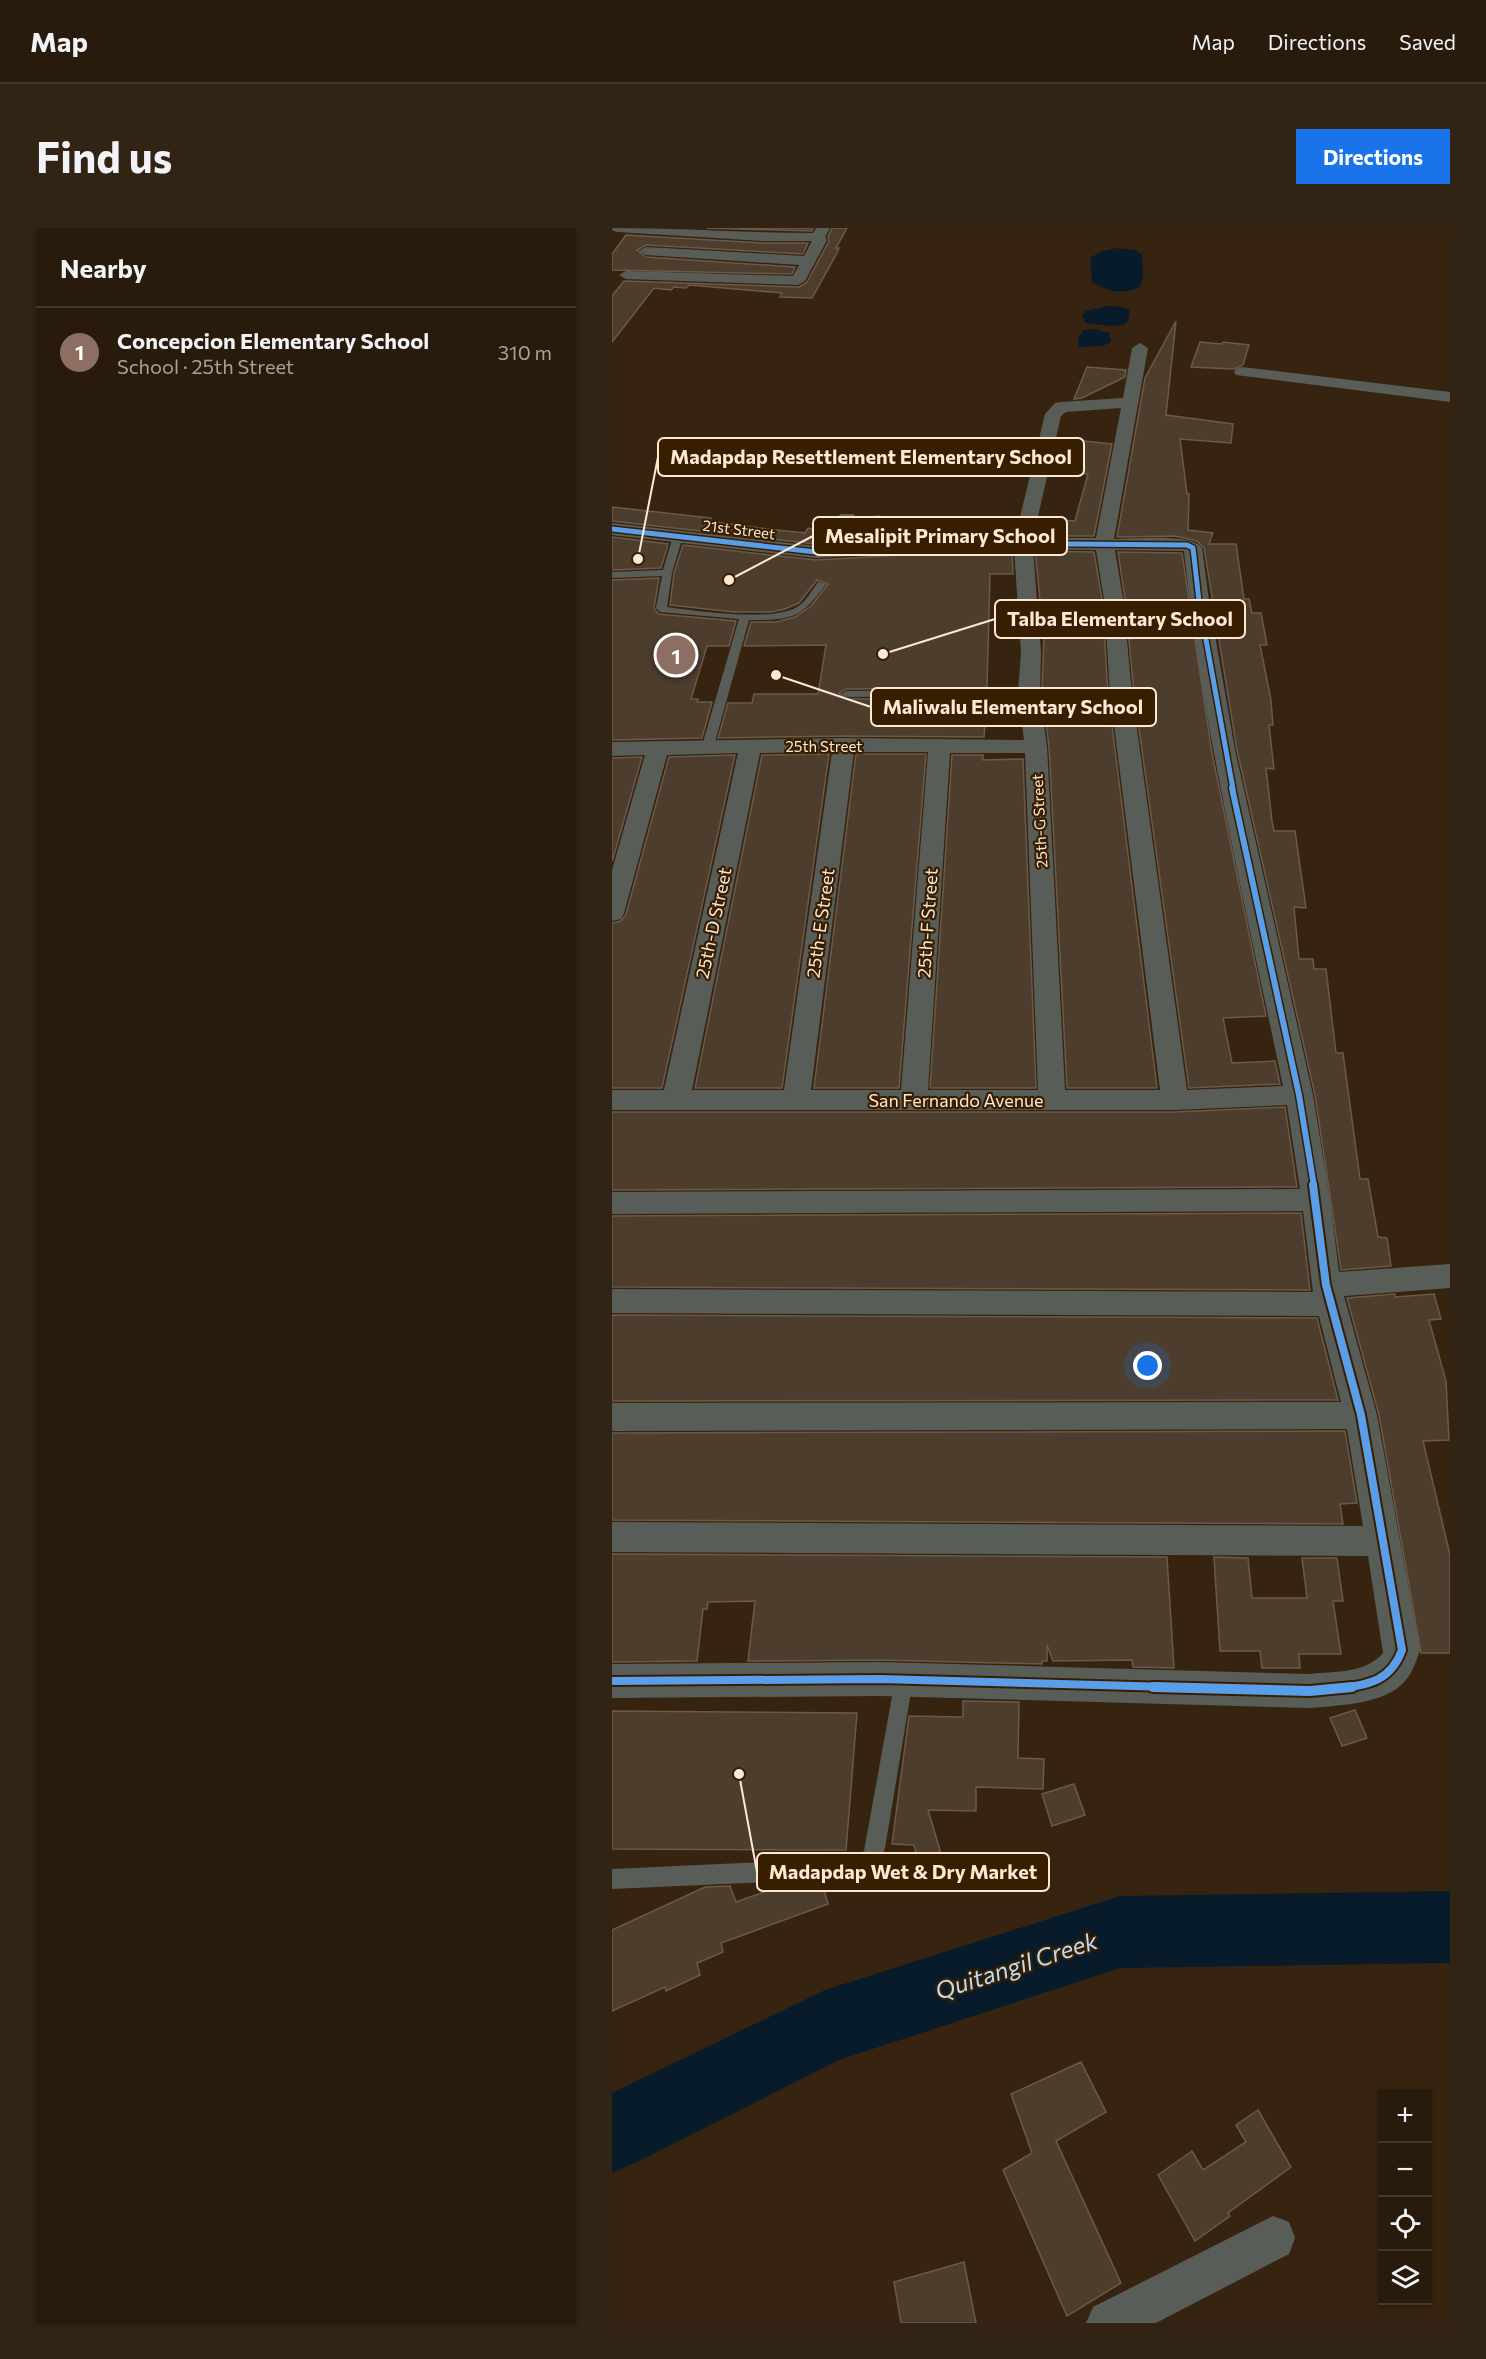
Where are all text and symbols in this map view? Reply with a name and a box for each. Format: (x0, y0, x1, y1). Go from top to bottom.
text: Map (30, 24, 88, 58)
text: Map (1192, 29, 1235, 54)
text: Directions (1268, 29, 1366, 54)
text: Saved (1399, 29, 1456, 54)
button: Directions (1296, 129, 1450, 184)
text: Find us (36, 130, 172, 182)
text: Nearby (60, 252, 147, 283)
text: Concepcion Elementary School (117, 327, 429, 354)
text: 1 (75, 340, 84, 364)
text: 310 m (498, 340, 552, 364)
text: School · 25th Street (117, 354, 294, 378)
callout: Madapdap Resettlement Elementary School (658, 438, 1084, 476)
text: Madapdap Resettlement Elementary School (670, 444, 1072, 468)
street label: 21st Street (702, 516, 776, 542)
callout: Mesalipit Primary School (813, 517, 1067, 555)
text: Mesalipit Primary School (825, 523, 1055, 547)
callout: Talba Elementary School (995, 600, 1245, 638)
text: Talba Elementary School (1007, 606, 1233, 630)
pin: 1 (656, 632, 696, 678)
callout: Maliwalu Elementary School (871, 688, 1156, 726)
text: Maliwalu Elementary School (883, 694, 1143, 718)
street label: 25th Street (786, 737, 862, 755)
street label: 25th-G Street (1028, 773, 1050, 869)
street label: 25th-D Street (690, 865, 736, 981)
street label: 25th-E Street (801, 867, 839, 979)
street label: 25th-F Street (912, 867, 942, 979)
street label: San Fernando Avenue (869, 1089, 1044, 1111)
your location (1133, 1351, 1162, 1380)
callout: Madapdap Wet & Dry Market (757, 1853, 1049, 1891)
text: Madapdap Wet & Dry Market (769, 1859, 1037, 1883)
water label: Quitangil Creek (931, 1925, 1102, 2005)
map controls (1378, 2089, 1432, 2305)
button: + (1378, 2089, 1432, 2143)
button: − (1378, 2143, 1432, 2197)
button: locate (1378, 2197, 1432, 2251)
button: layers (1378, 2251, 1432, 2305)

